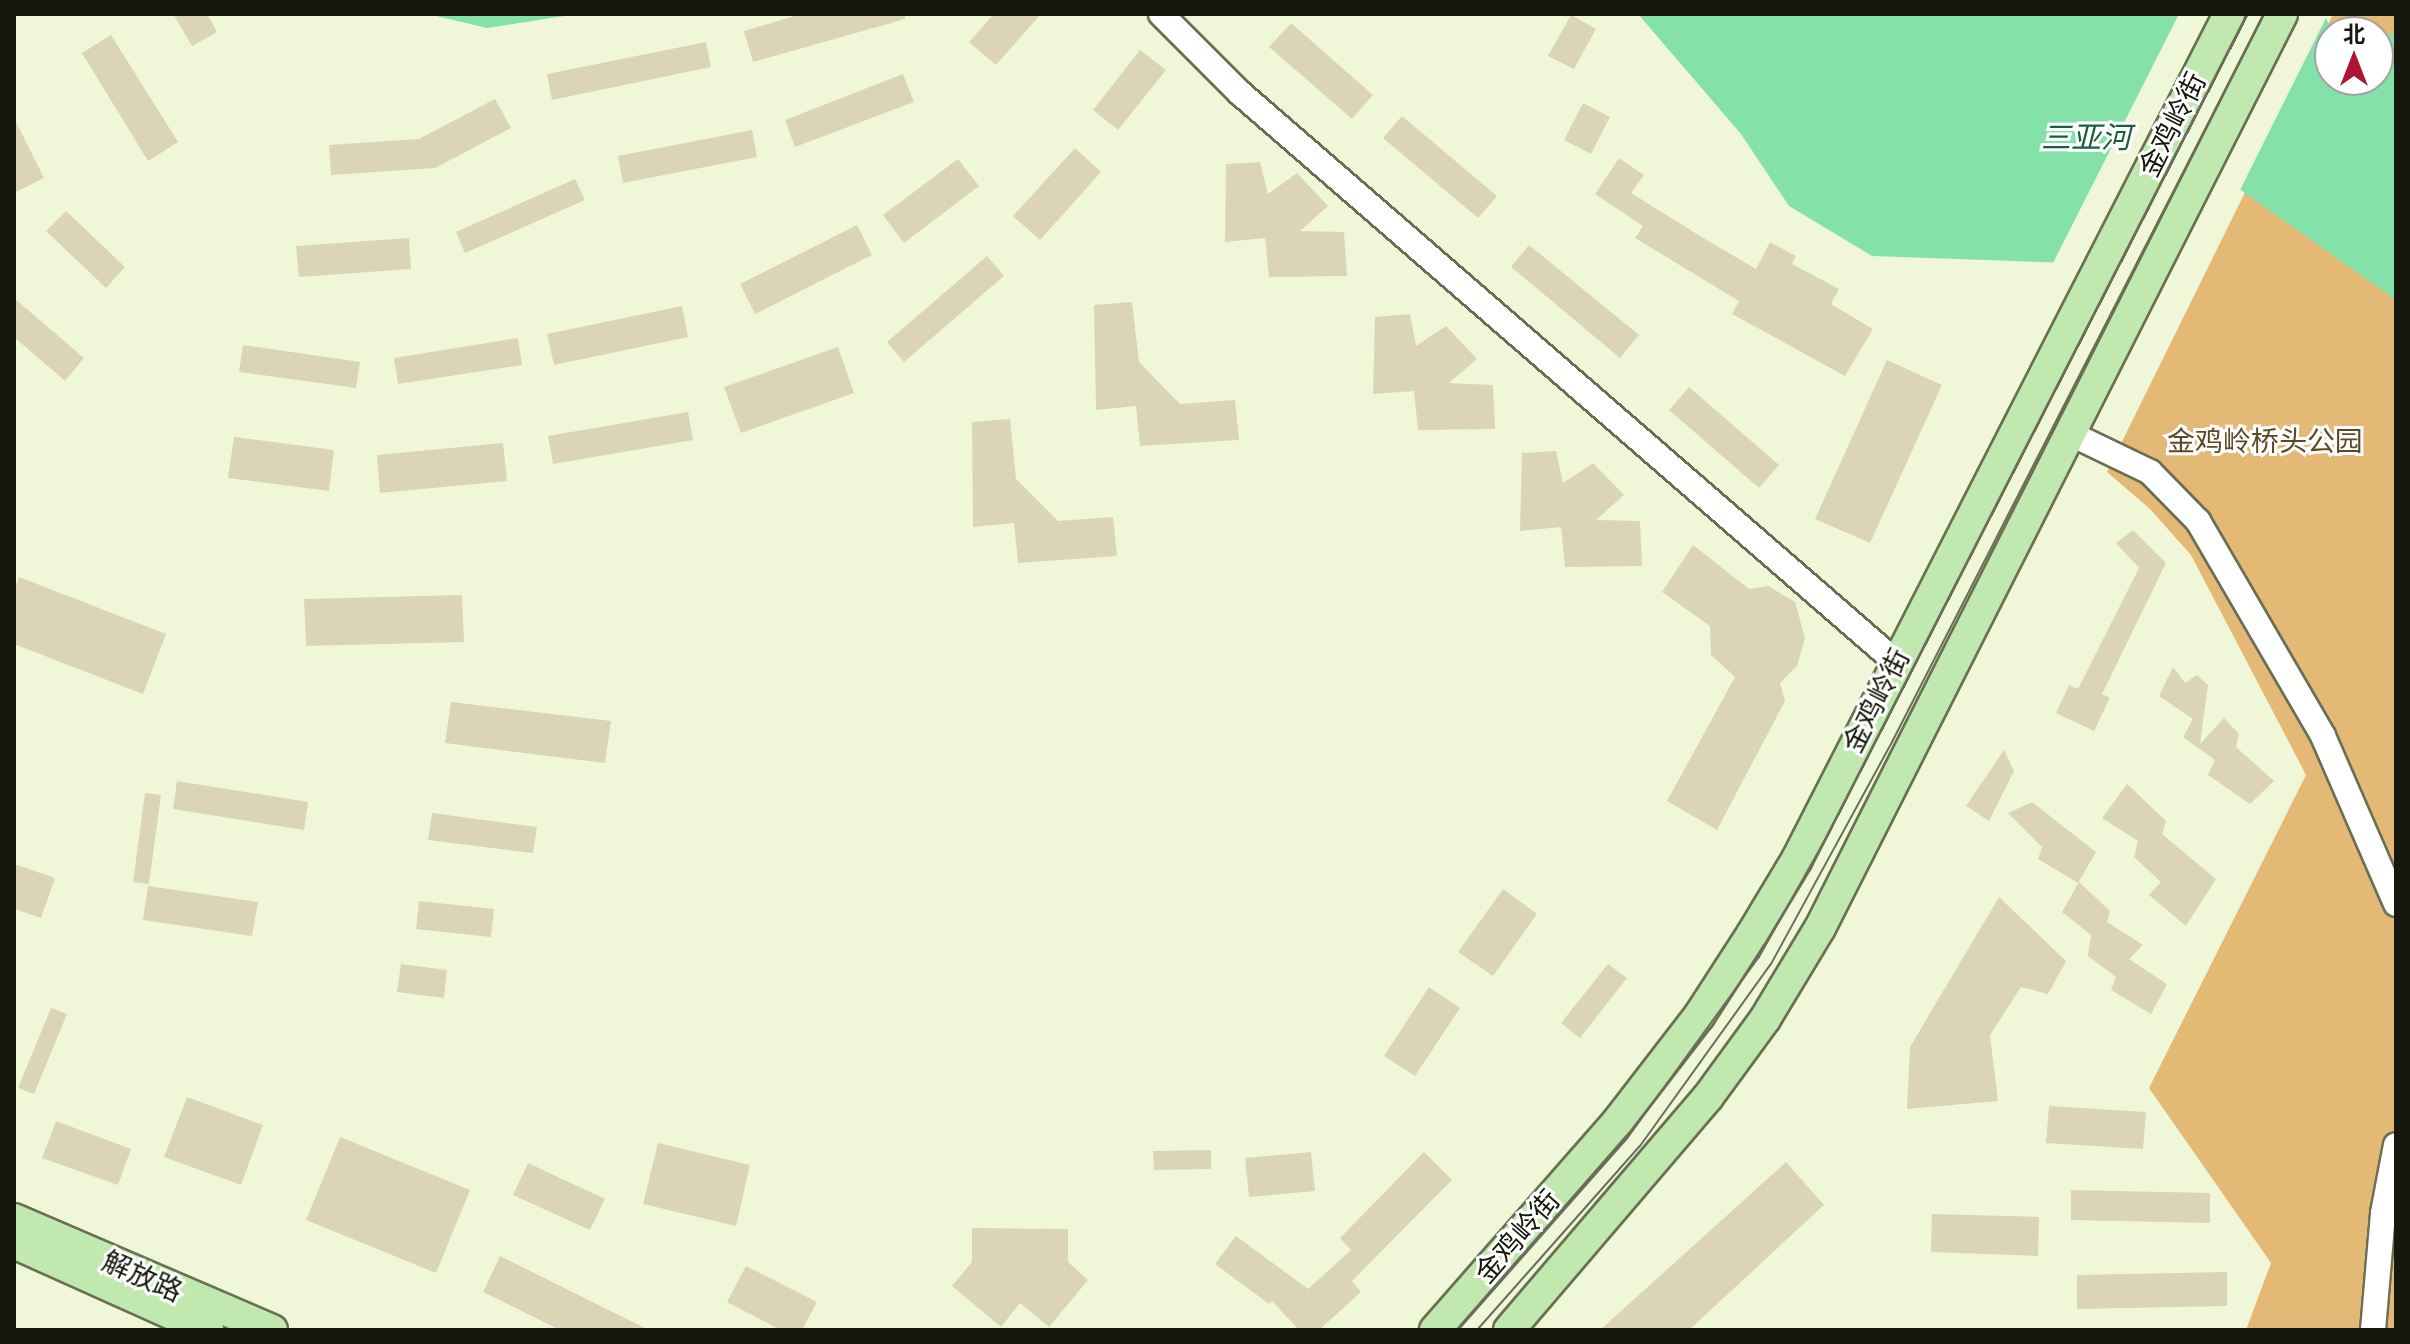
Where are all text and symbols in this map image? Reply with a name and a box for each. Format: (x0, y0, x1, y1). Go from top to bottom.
north arrow (2314, 16, 2394, 96)
text: 北 (2343, 21, 2365, 47)
street label: 金鸡岭街 (2133, 67, 2213, 183)
water label: 三亚河 (2041, 120, 2131, 156)
park label: 金鸡岭桥头公园 (2167, 425, 2363, 459)
street label: 金鸡岭街 (1837, 643, 1917, 759)
street label: 金鸡岭街 (1469, 1184, 1567, 1290)
street label: 解放路 (97, 1245, 187, 1309)

